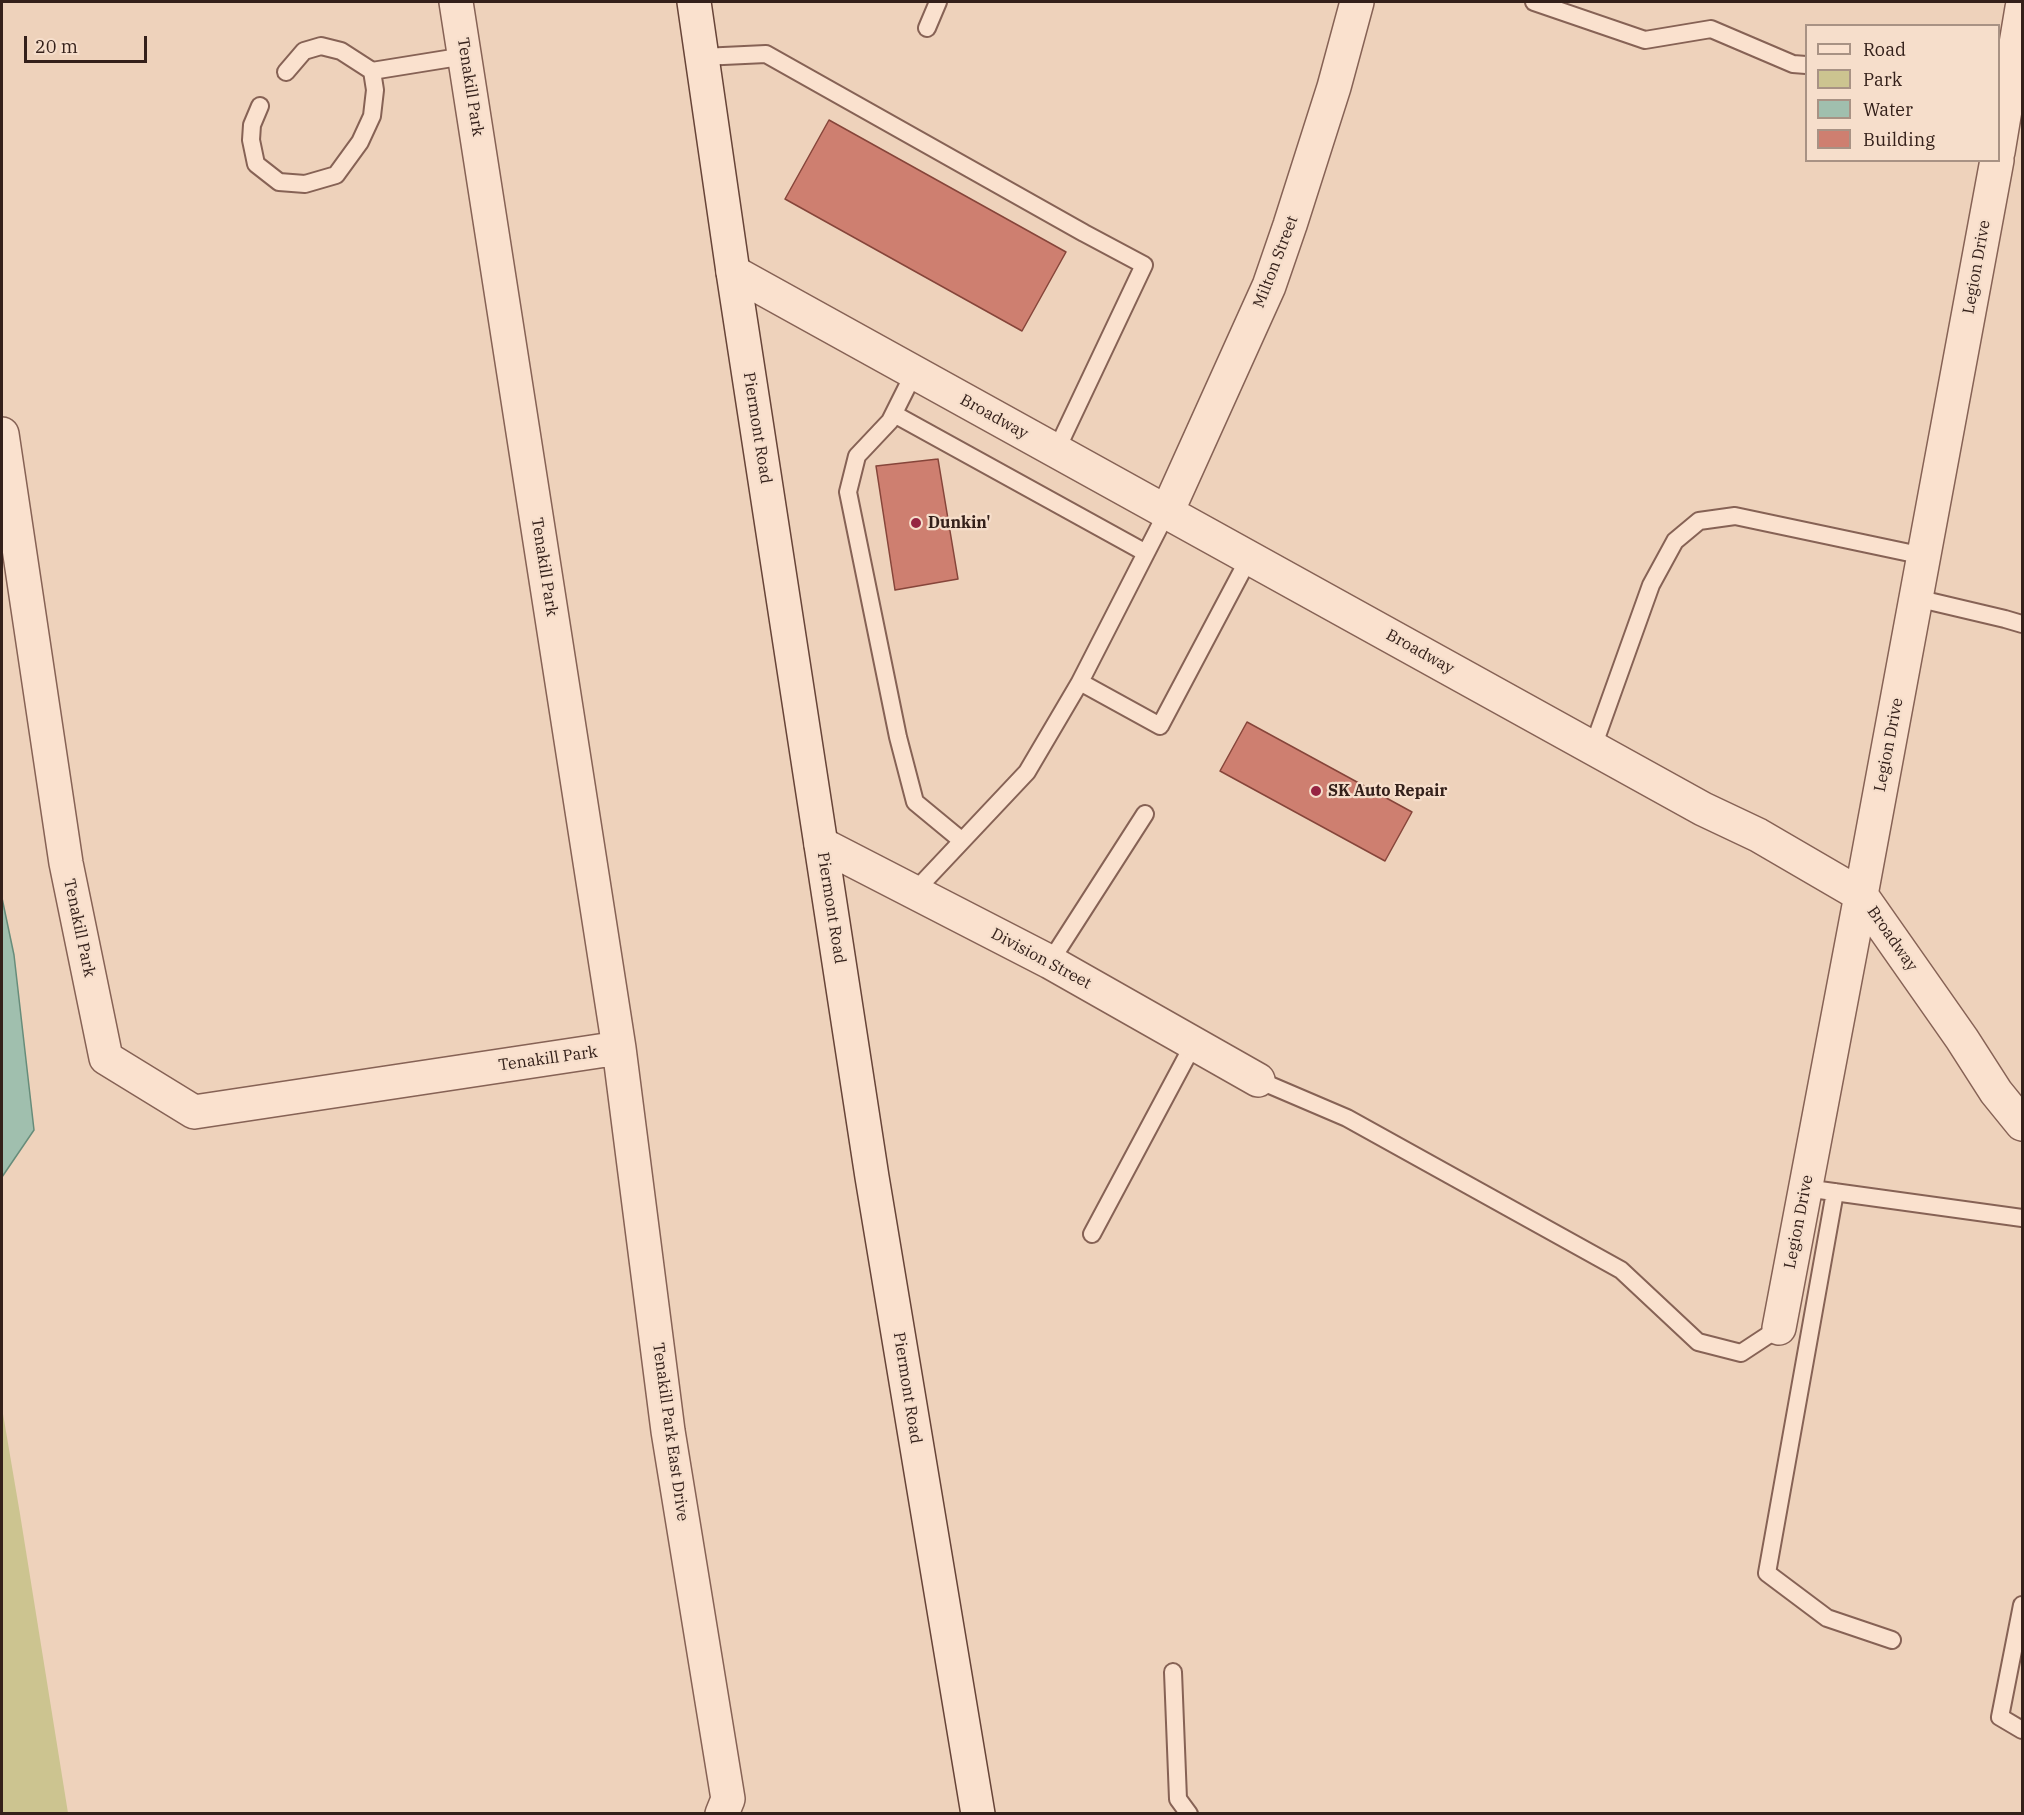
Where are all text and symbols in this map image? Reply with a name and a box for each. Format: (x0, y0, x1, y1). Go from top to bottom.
scale bar (27, 24, 150, 62)
legend (1805, 24, 2000, 162)
text: 20 m (35, 35, 78, 58)
street label: Tenakill Park (453, 36, 487, 138)
text: Road (1863, 38, 1906, 61)
text: Park (1863, 68, 1902, 91)
text: Water (1863, 98, 1913, 121)
text: Building (1863, 128, 1935, 151)
street label: Milton Street (1250, 213, 1302, 311)
street label: Legion Drive (1959, 218, 1995, 316)
street label: Piermont Road (739, 371, 775, 485)
street label: Broadway (957, 390, 1031, 444)
place label: Dunkin' (928, 513, 991, 533)
street label: Tenakill Park (527, 516, 561, 618)
marker: Dunkin' (909, 516, 923, 530)
street label: Broadway (1383, 625, 1457, 679)
street label: Legion Drive (1870, 696, 1908, 794)
place label: SK Auto Repair (1328, 781, 1447, 801)
marker: SK Auto Repair (1309, 784, 1323, 798)
street label: Piermont Road (813, 851, 849, 965)
street label: Tenakill Park (59, 877, 99, 979)
street label: Broadway (1863, 903, 1921, 975)
street label: Division Street (988, 925, 1094, 993)
street label: Tenakill Park (497, 1043, 599, 1075)
street label: Legion Drive (1780, 1173, 1818, 1271)
street label: Piermont Road (889, 1331, 925, 1445)
street label: Tenakill Park East Drive (648, 1342, 692, 1522)

